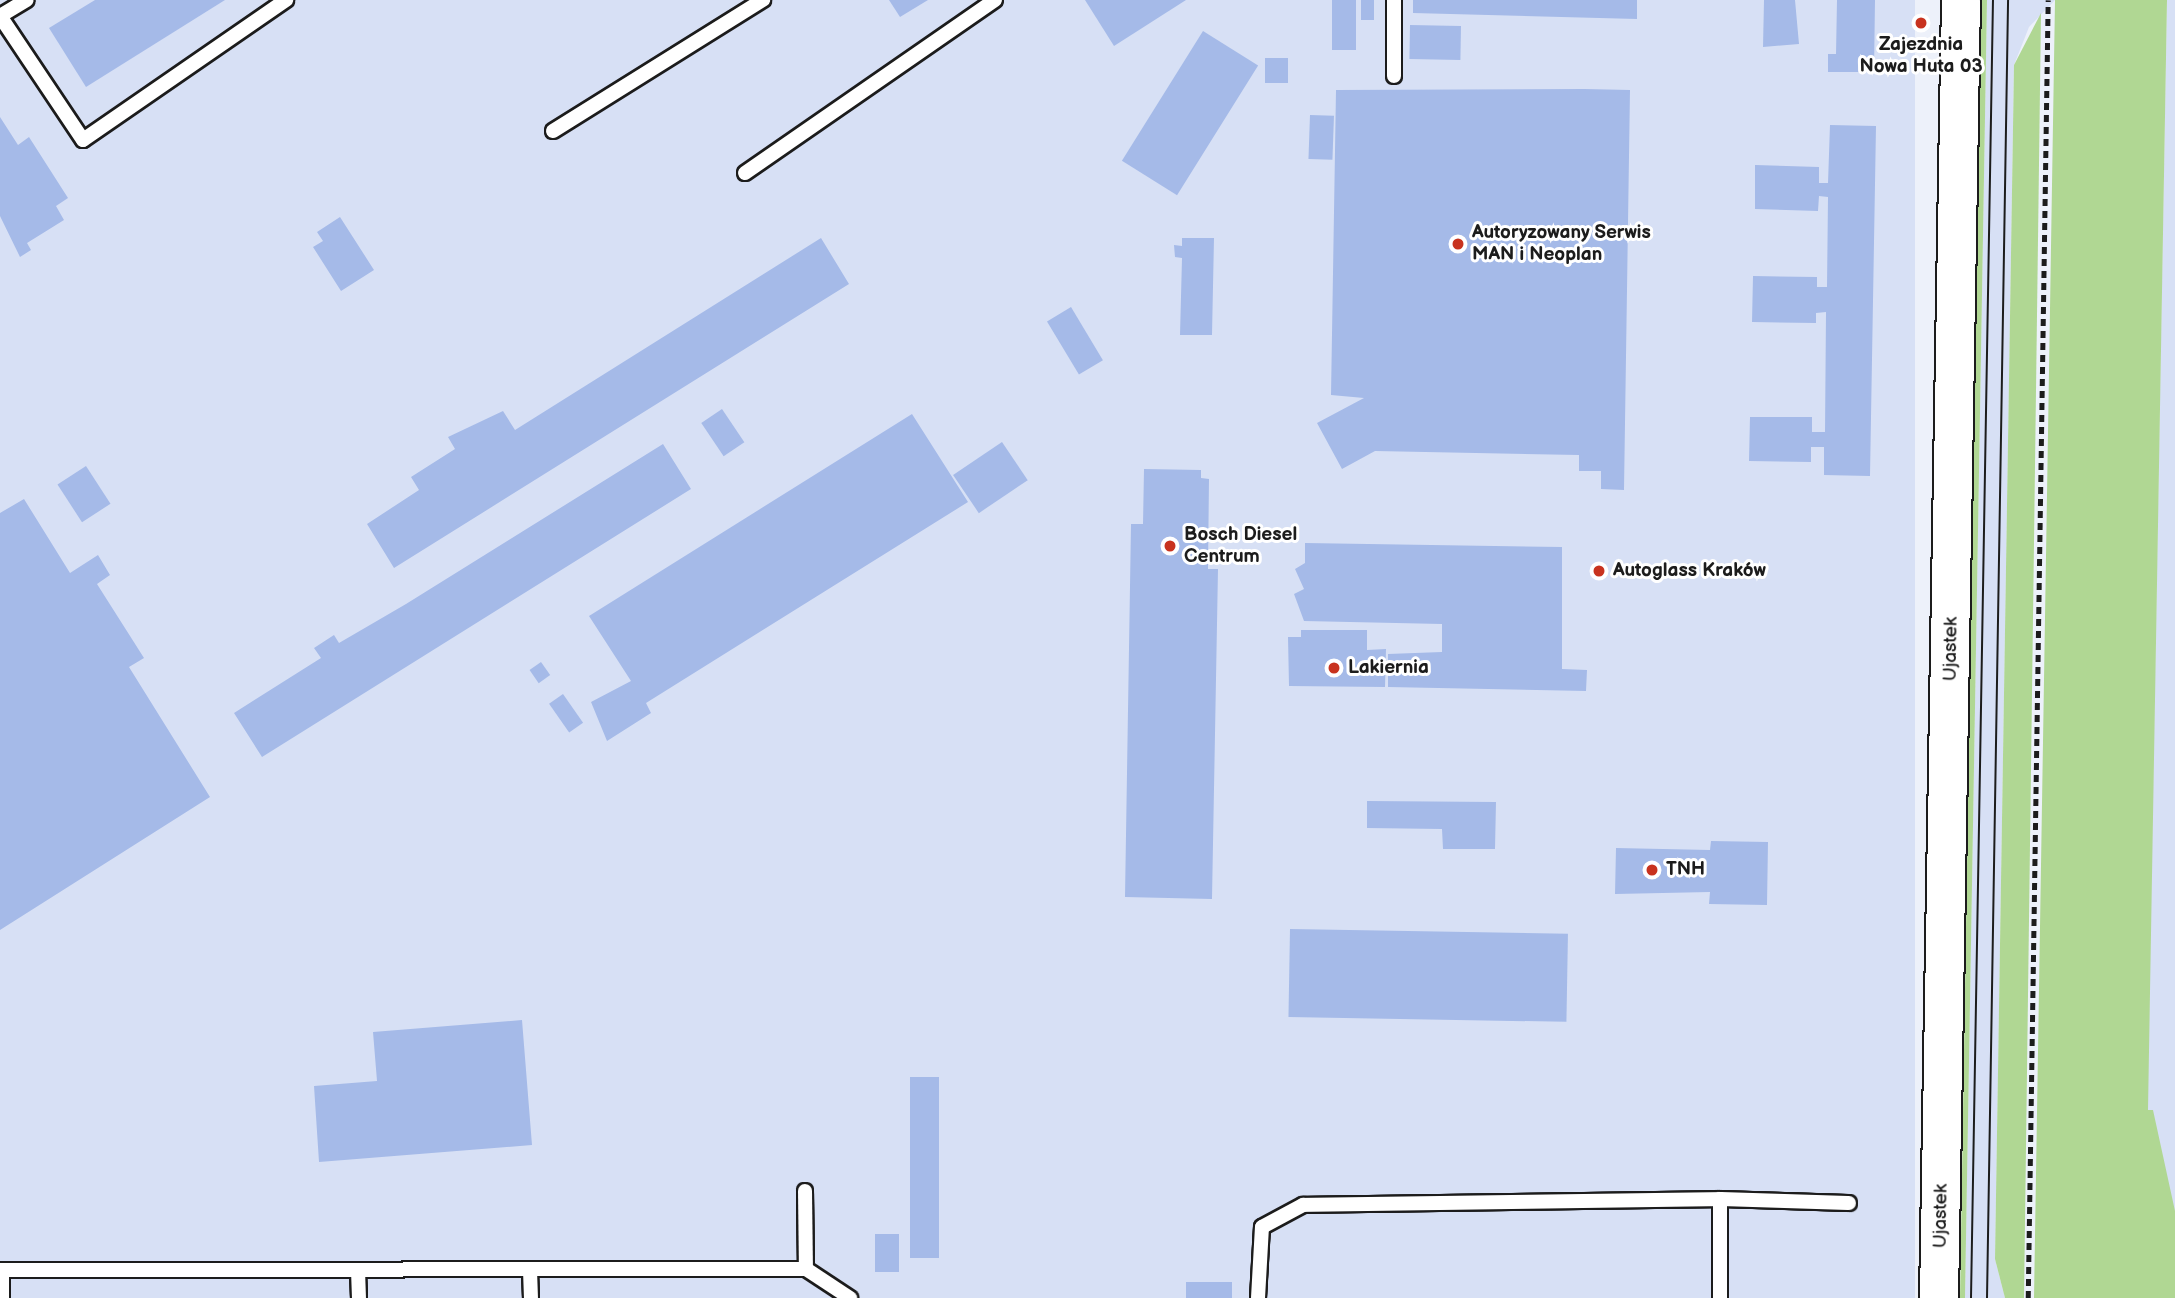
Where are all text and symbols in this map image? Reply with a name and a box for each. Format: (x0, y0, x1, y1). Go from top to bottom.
marker: Zajezdnia Nowa Huta 03 (1913, 15, 1929, 31)
place label: Zajezdnia Nowa Huta 03 (1859, 34, 1983, 78)
place label: Autoryzowany Serwis MAN i Neoplan (1472, 222, 1651, 266)
marker: Autoryzowany Serwis MAN i Neoplan (1450, 236, 1466, 252)
place label: Bosch Diesel Centrum (1184, 524, 1297, 568)
marker: Bosch Diesel Centrum (1162, 538, 1178, 554)
place label: Autoglass Kraków (1613, 560, 1766, 582)
marker: Autoglass Kraków (1591, 563, 1607, 579)
street label: Ujastek (1939, 617, 1963, 681)
place label: Lakiernia (1348, 657, 1429, 679)
marker: Lakiernia (1326, 660, 1342, 676)
place label: TNH (1666, 859, 1705, 881)
marker: TNH (1644, 862, 1660, 878)
street label: Ujastek (1929, 1184, 1953, 1248)

